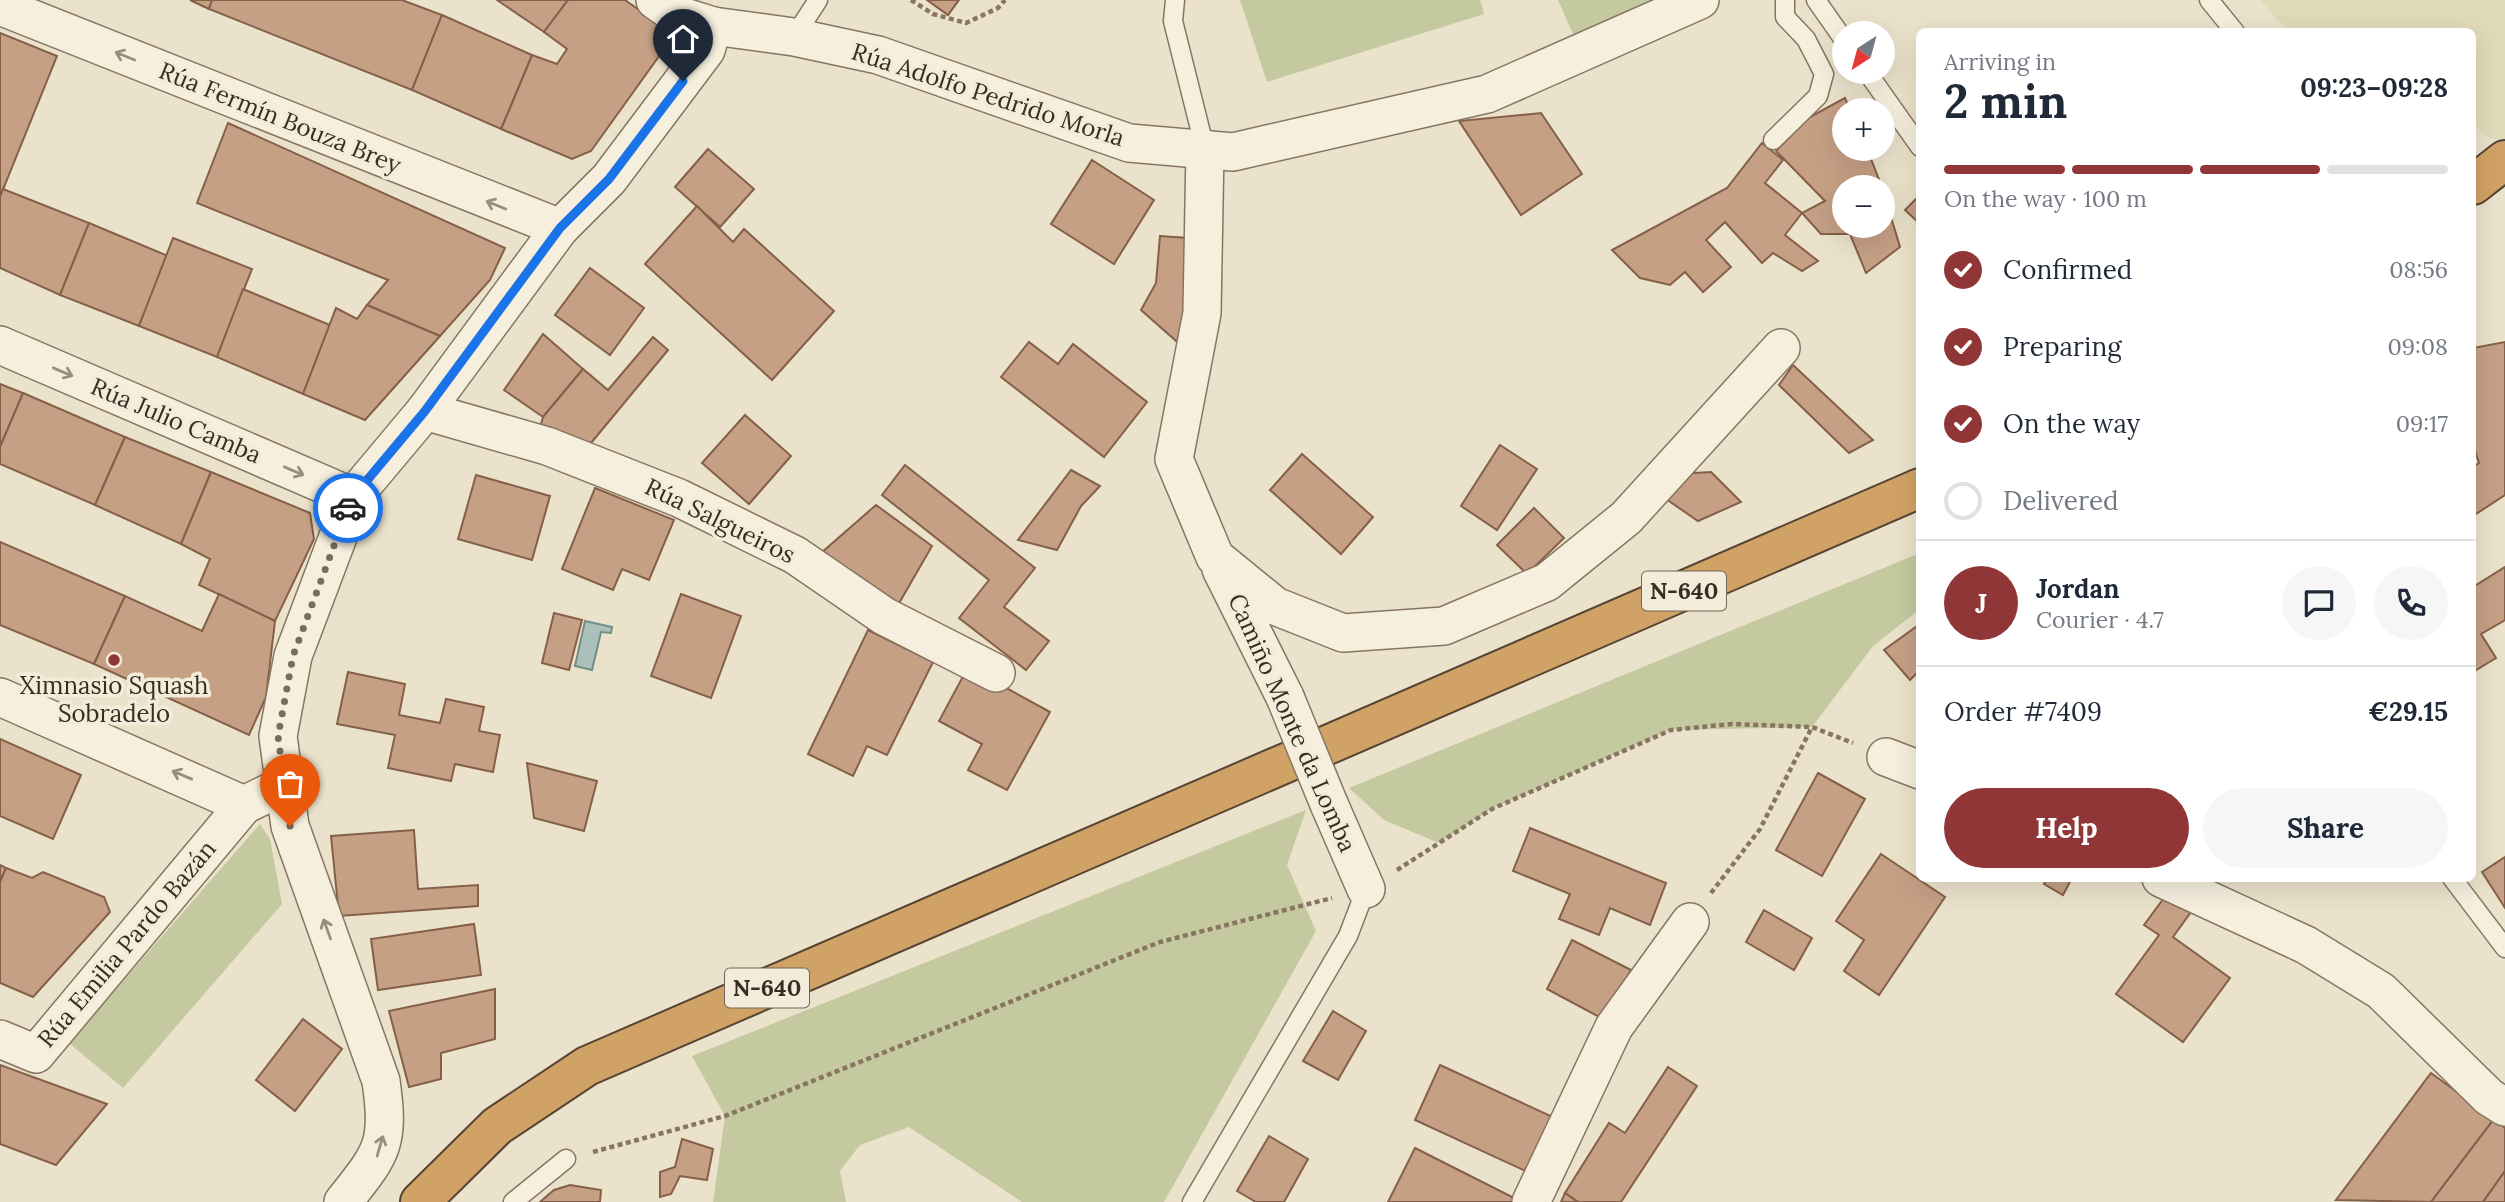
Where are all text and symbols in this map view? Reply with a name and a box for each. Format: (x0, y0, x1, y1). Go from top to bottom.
pin (653, 9, 713, 81)
icon: home (664, 20, 702, 58)
north arrow (1832, 21, 1895, 84)
map controls (1832, 21, 1895, 238)
street label: Rúa Adolfo Pedrido Morla (848, 36, 1128, 153)
text: Arriving in (1944, 47, 2056, 76)
one-way arrow (115, 48, 137, 61)
street label: Rúa Fermín Bouza Brey (155, 55, 406, 180)
text: 09:23–09:28 (2300, 71, 2448, 104)
text: 2 min (1944, 72, 2067, 131)
button: + (1832, 98, 1895, 161)
button: − (1832, 175, 1895, 238)
text: On the way · 100 m (1944, 184, 2147, 213)
one-way arrow (485, 197, 507, 210)
icon: check (1944, 251, 1982, 289)
text: Confirmed (2003, 253, 2132, 286)
text: 08:56 (2389, 255, 2448, 284)
icon: check (1944, 328, 1982, 366)
text: Preparing (2003, 330, 2122, 363)
text: 09:08 (2387, 332, 2448, 361)
one-way arrow (51, 366, 73, 379)
street label: Rúa Julio Camba (86, 371, 266, 470)
icon: check (1944, 405, 1982, 443)
text: On the way (2003, 407, 2140, 440)
text: 09:17 (2396, 409, 2448, 438)
one-way arrow (283, 466, 305, 479)
street label: Rúa Salgueiros (640, 471, 800, 570)
courier (313, 473, 383, 543)
text: Delivered (2003, 484, 2119, 517)
icon: car (329, 489, 367, 527)
button: chat (2282, 566, 2356, 640)
button: phone (2374, 566, 2448, 640)
road number: N-640 (1642, 572, 1726, 610)
text: Jordan (2036, 572, 2120, 605)
text: J (1975, 587, 1987, 620)
street label: Camiño Monte da Lomba (1221, 589, 1364, 857)
text: Courier · 4.7 (2036, 605, 2164, 634)
marker: Ximnasio Squash Sobradelo (106, 652, 122, 668)
place label: Ximnasio Squash Sobradelo (20, 670, 208, 729)
text: Order #7409 (1944, 695, 2102, 728)
text: €29.15 (2368, 695, 2448, 728)
pin (260, 754, 320, 826)
icon: bag (271, 765, 309, 803)
one-way arrow (172, 768, 194, 781)
button: Help (1944, 788, 2189, 868)
button: Share (2203, 788, 2448, 868)
street label: Rúa Emilia Pardo Bazán (31, 834, 223, 1054)
one-way arrow (320, 919, 332, 941)
road number: N-640 (725, 968, 809, 1007)
one-way arrow (374, 1135, 387, 1158)

